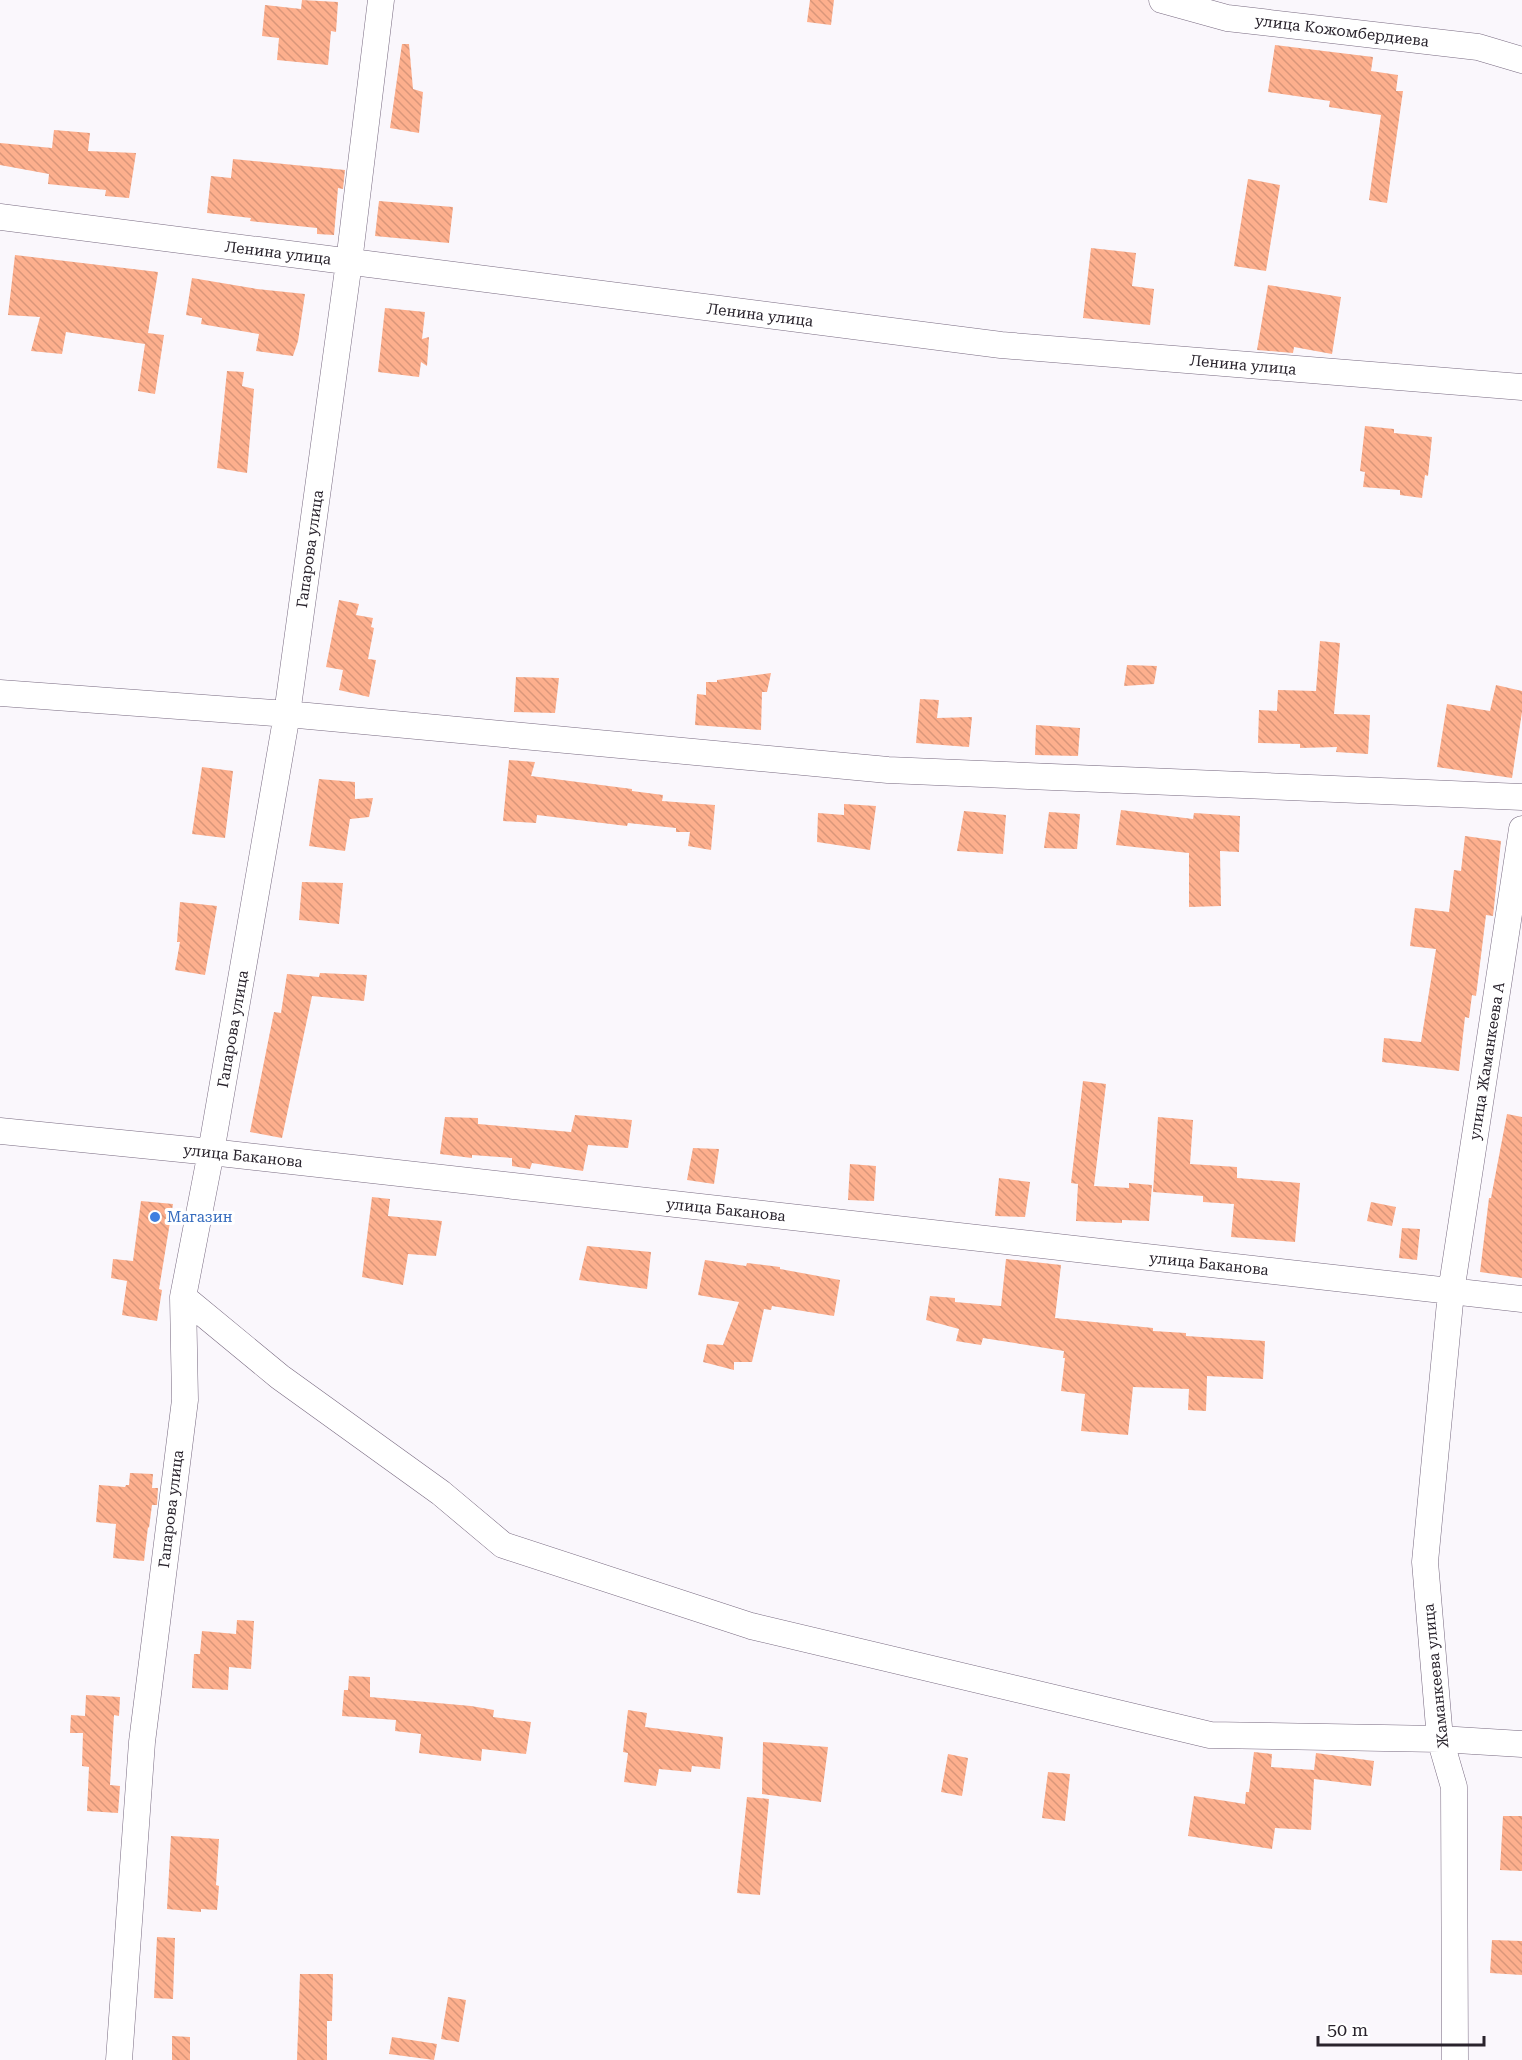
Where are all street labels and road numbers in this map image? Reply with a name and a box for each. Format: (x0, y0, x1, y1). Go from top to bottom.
street label: улица Кожомбердиева (1254, 11, 1430, 51)
street label: Ленина улица (224, 238, 332, 268)
street label: Ленина улица (706, 300, 814, 330)
street label: Ленина улица (1189, 351, 1297, 379)
street label: Гапарова улица (293, 489, 327, 609)
street label: Гапарова улица (214, 969, 252, 1089)
street label: улица Жаманкеева А (1466, 980, 1508, 1141)
street label: улица Баканова (182, 1141, 304, 1171)
street label: улица Баканова (665, 1195, 787, 1225)
street label: улица Баканова (1148, 1249, 1270, 1279)
street label: Гапарова улица (155, 1449, 187, 1569)
street label: Жаманкеева улица (1419, 1603, 1453, 1749)

